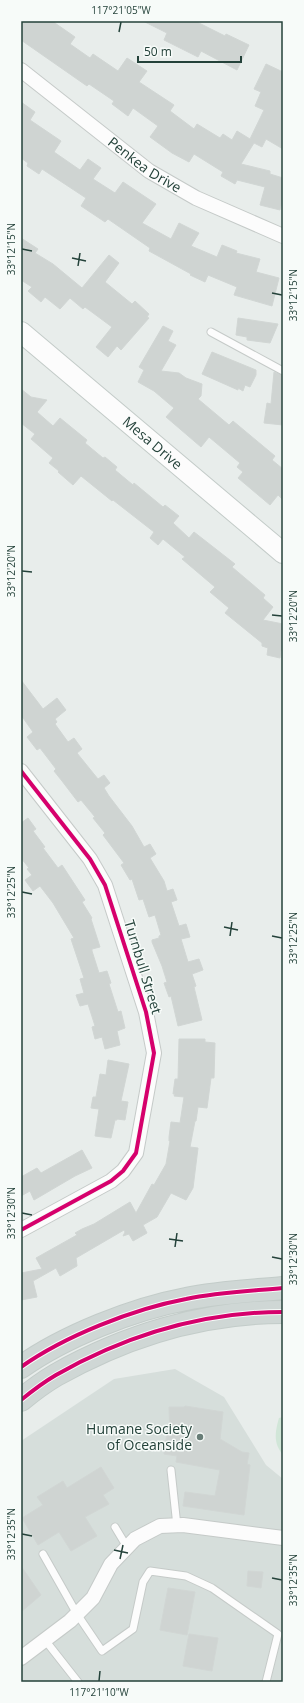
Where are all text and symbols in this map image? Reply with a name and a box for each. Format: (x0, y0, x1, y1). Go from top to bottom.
text: 117°21'05"W (91, 3, 152, 17)
scale bar (138, 38, 241, 64)
text: 50 m (144, 43, 172, 60)
street label: Penkea Drive (104, 132, 185, 197)
text: 33°12'15"N (4, 223, 18, 275)
text: 33°12'15"N (286, 269, 300, 321)
street label: Mesa Drive (119, 412, 187, 473)
text: 33°12'20"N (4, 545, 18, 597)
text: 33°12'20"N (286, 590, 300, 642)
text: 33°12'25"N (4, 866, 18, 918)
text: 33°12'25"N (286, 912, 300, 964)
street label: Turnbull Street (120, 917, 167, 1016)
text: 33°12'30"N (4, 1187, 18, 1239)
text: 33°12'30"N (286, 1233, 300, 1285)
place label: Humane Society of Oceanside (86, 1419, 193, 1454)
marker: Humane Society of Oceanside (195, 1432, 205, 1442)
text: 33°12'35"N (4, 1508, 18, 1560)
text: 33°12'35"N (286, 1554, 300, 1606)
text: 117°21'10"W (69, 1685, 130, 1699)

